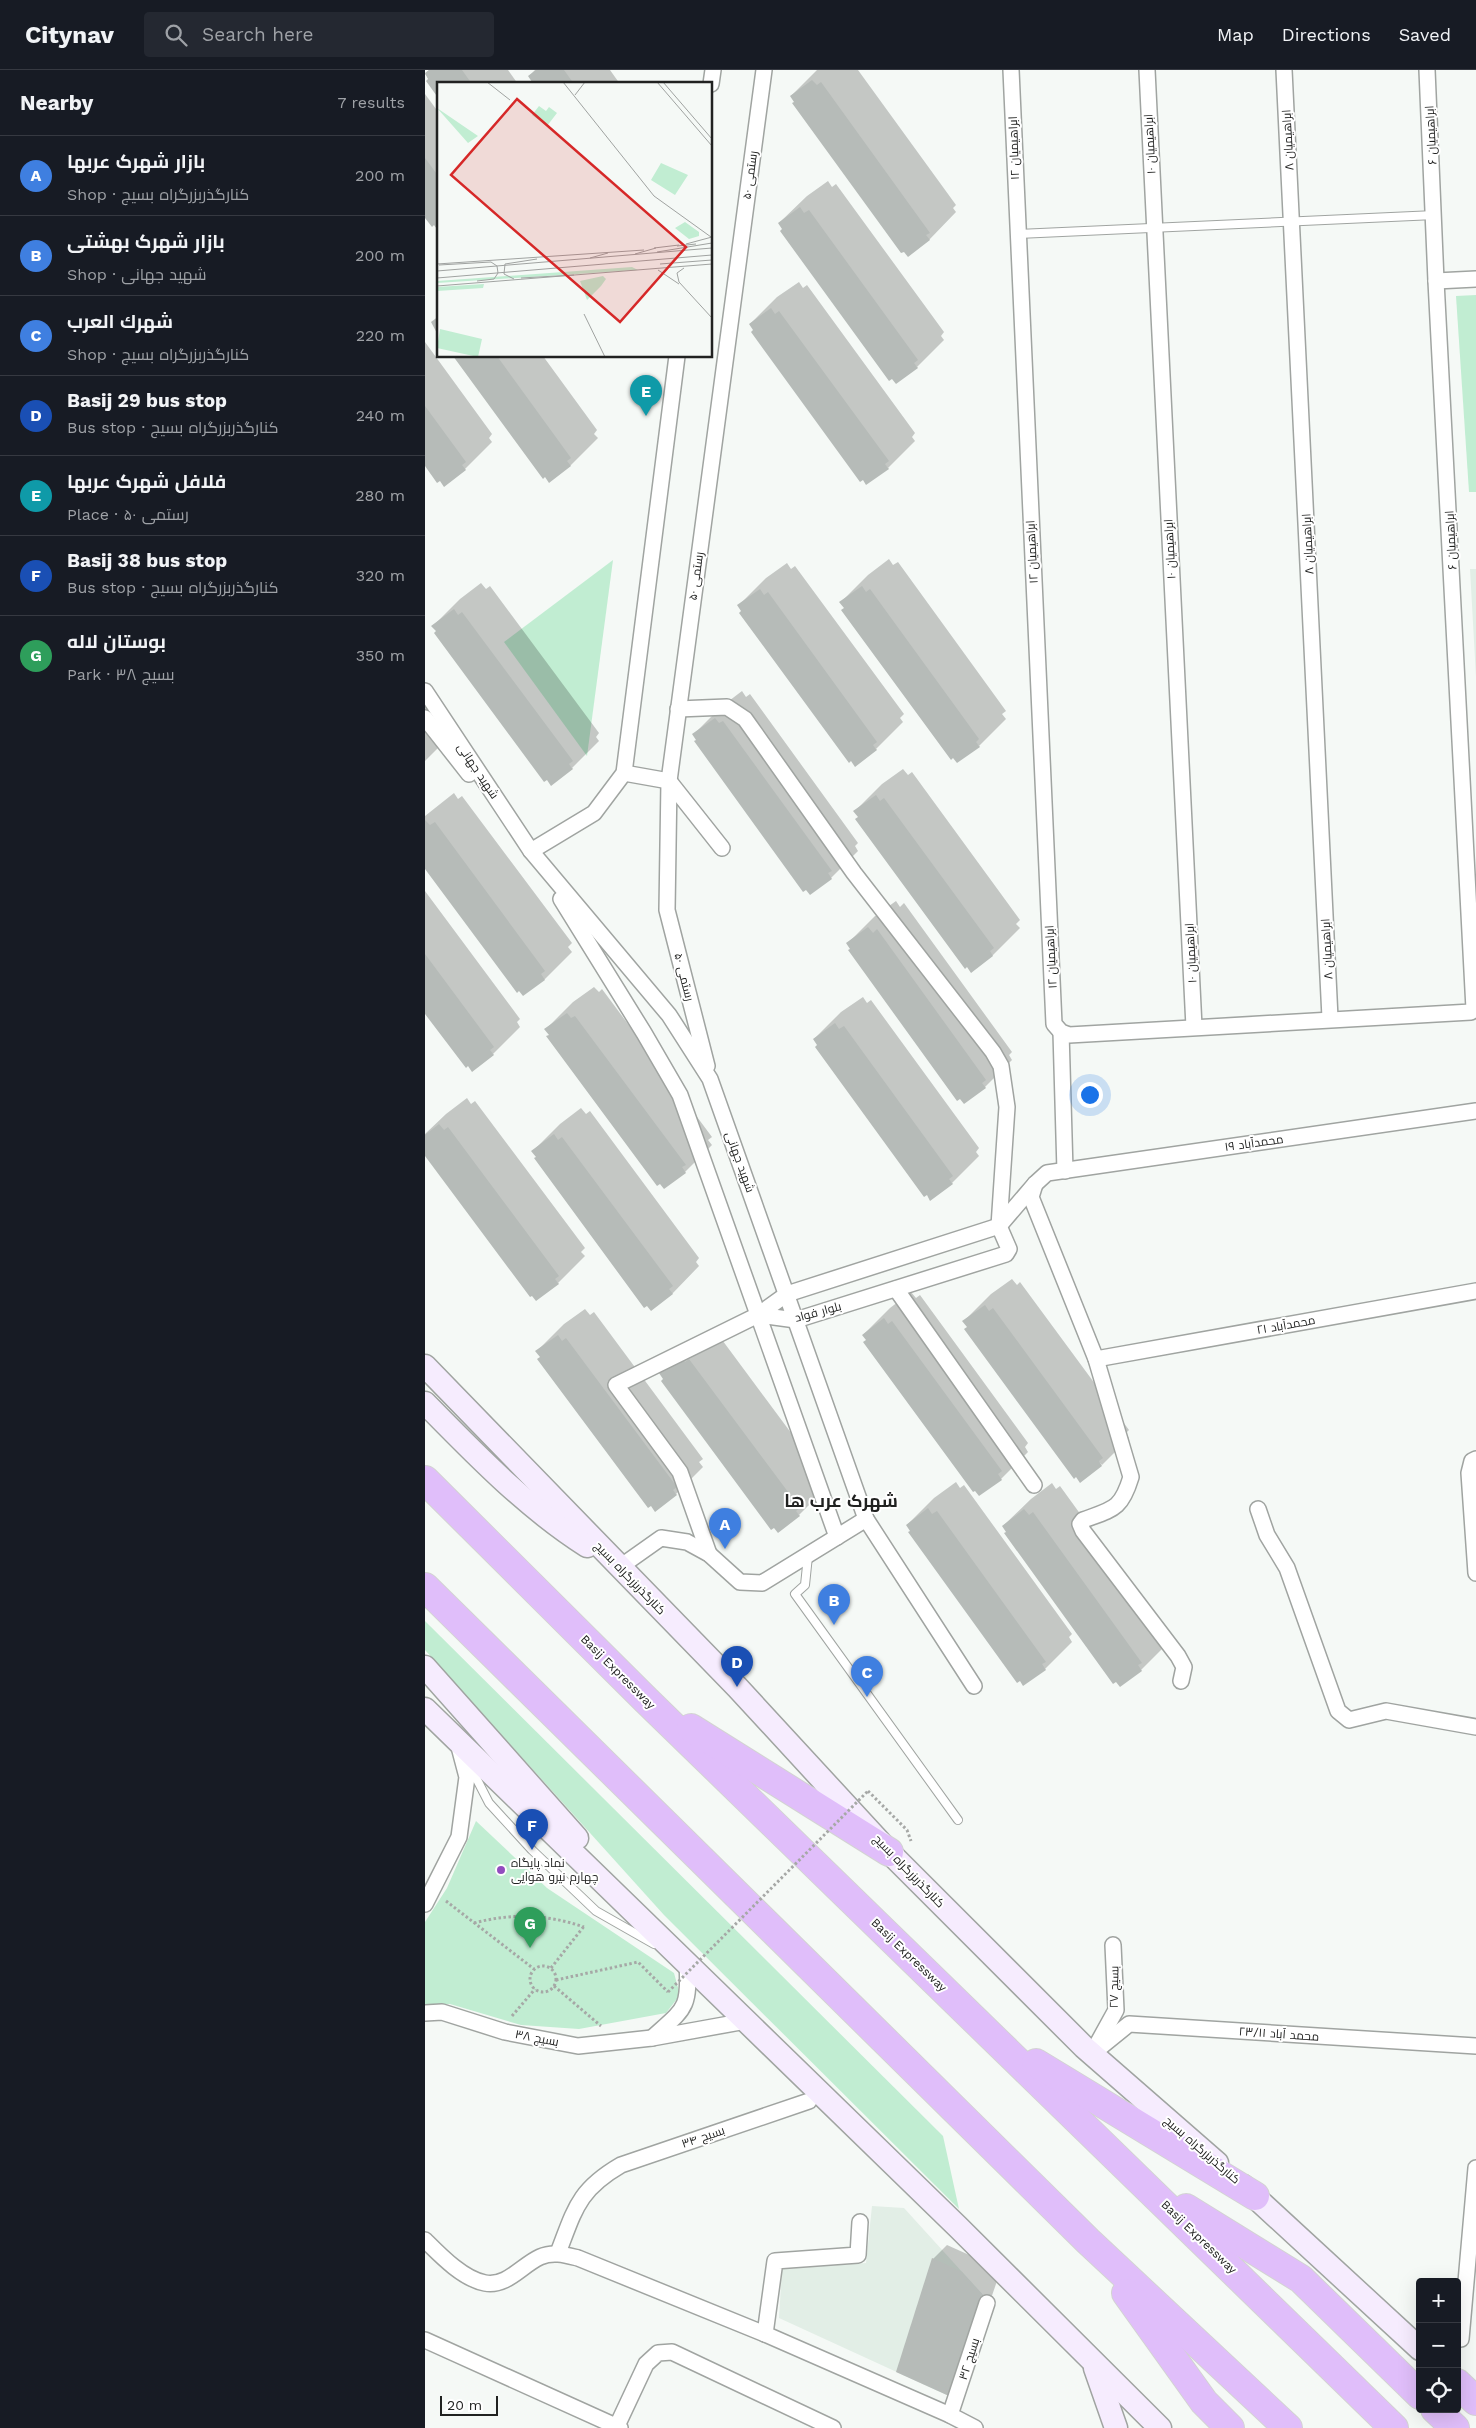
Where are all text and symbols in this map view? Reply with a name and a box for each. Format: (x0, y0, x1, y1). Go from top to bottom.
search box (144, 12, 494, 57)
text: Citynav (25, 21, 114, 49)
icon: search (162, 21, 190, 49)
text: Search here (202, 23, 313, 46)
text: Map (1217, 24, 1254, 45)
text: Directions (1282, 24, 1371, 45)
text: Saved (1399, 24, 1451, 45)
inset map (437, 82, 713, 358)
text: Nearby (20, 90, 93, 115)
text: 7 results (338, 93, 405, 112)
street label: ابراهیمیان ۶ (1422, 105, 1440, 165)
street label: ابراهیمیان ۸ (1279, 109, 1297, 171)
street label: ابراهیمیان ۱۰ (1141, 114, 1159, 174)
street label: ابراهیمیان ۱۲ (1006, 116, 1022, 180)
text: بازار شهرک عربها (67, 150, 205, 173)
street label: رستمی ۵۰ (740, 150, 760, 200)
text: A (31, 166, 41, 185)
text: 200 m (355, 166, 405, 185)
text: Shop · کنارگذربزرگراه بسیج (67, 185, 249, 204)
text: بازار شهرک بهشتی (67, 230, 225, 253)
text: B (31, 246, 41, 265)
text: 200 m (355, 246, 405, 265)
text: Shop · شهید جهانی (67, 265, 206, 284)
text: شهرك العرب (67, 310, 173, 333)
text: C (31, 326, 41, 345)
text: 220 m (356, 326, 405, 345)
text: Shop · کنارگذربزرگراه بسیج (67, 345, 249, 364)
pin: E (630, 375, 662, 416)
text: Basij 29 bus stop (67, 389, 227, 412)
text: D (30, 406, 42, 425)
text: 240 m (356, 406, 405, 425)
text: Bus stop · کنارگذربزرگراه بسیج (67, 418, 278, 437)
text: فلافل شهرک عربها (67, 470, 226, 493)
text: E (31, 486, 41, 505)
text: 280 m (355, 486, 405, 505)
text: Place · رستمی ۵۰ (67, 505, 189, 524)
street label: ابراهیمیان ۶ (1442, 510, 1460, 570)
street label: ابراهیمیان ۸ (1299, 513, 1317, 575)
street label: ابراهیمیان ۱۰ (1161, 519, 1179, 579)
street label: ابراهیمیان ۱۲ (1023, 520, 1041, 584)
text: Basij 38 bus stop (67, 549, 227, 572)
street label: رستمی ۵۰ (686, 551, 706, 601)
text: F (31, 566, 41, 585)
text: 320 m (356, 566, 405, 585)
text: Bus stop · کنارگذربزرگراه بسیج (67, 578, 278, 597)
text: بوستان لاله (67, 630, 166, 653)
text: G (30, 646, 42, 665)
text: 350 m (356, 646, 405, 665)
text: Park · بسیج ۳۸ (67, 665, 175, 684)
street label: شهید جهانی (454, 741, 502, 801)
street label: ابراهیمیان ۸ (1318, 918, 1336, 980)
street label: ابراهیمیان ۱۰ (1182, 923, 1200, 983)
street label: ابراهیمیان ۱۲ (1042, 925, 1060, 989)
street label: رستمی ۵۰ (671, 952, 697, 1002)
your location (1077, 1082, 1103, 1108)
street label: شهید جهانی (723, 1130, 758, 1194)
street label: محمدآباد ۱۹ (1224, 1132, 1284, 1154)
street label: بلوار فواد (793, 1299, 843, 1325)
street label: محمدآباد ۲۱ (1256, 1313, 1316, 1337)
district label: شهرک عرب ها (784, 1490, 898, 1512)
pin: A (709, 1508, 741, 1549)
street label: کنارگذربزرگراه بسیج (591, 1539, 668, 1618)
pin: B (818, 1584, 850, 1625)
street label: Basij Expressway (578, 1632, 659, 1713)
pin: D (721, 1646, 753, 1687)
pin: C (851, 1656, 883, 1697)
pin: F (516, 1809, 548, 1850)
street label: کنارگذربزرگراه بسیج (870, 1832, 947, 1911)
place label: نماد پایگاه چهارم نیرو هوایی (511, 1856, 598, 1886)
marker: نماد پایگاه چهارم نیرو هوایی (495, 1864, 507, 1876)
pin: G (514, 1907, 546, 1948)
street label: Basij Expressway (868, 1915, 950, 1995)
street label: بسیج ۲۷ (1107, 1966, 1122, 2008)
street label: محمد آباد ۲۳/۱۱ (1238, 2024, 1320, 2044)
street label: بسیج ۳۸ (514, 2027, 560, 2050)
street label: کنارگذربزرگراه بسیج (1161, 2113, 1243, 2188)
street label: بسیج ۳۴ (680, 2123, 727, 2152)
street label: Basij Expressway (1158, 2197, 1240, 2277)
map controls (1416, 2278, 1461, 2413)
button: + (1416, 2278, 1461, 2323)
button: − (1416, 2323, 1461, 2368)
street label: بسیج ۳۲ (956, 2336, 983, 2382)
button: locate (1416, 2368, 1461, 2413)
scale bar (440, 2393, 497, 2416)
text: 20 m (447, 2397, 482, 2413)

